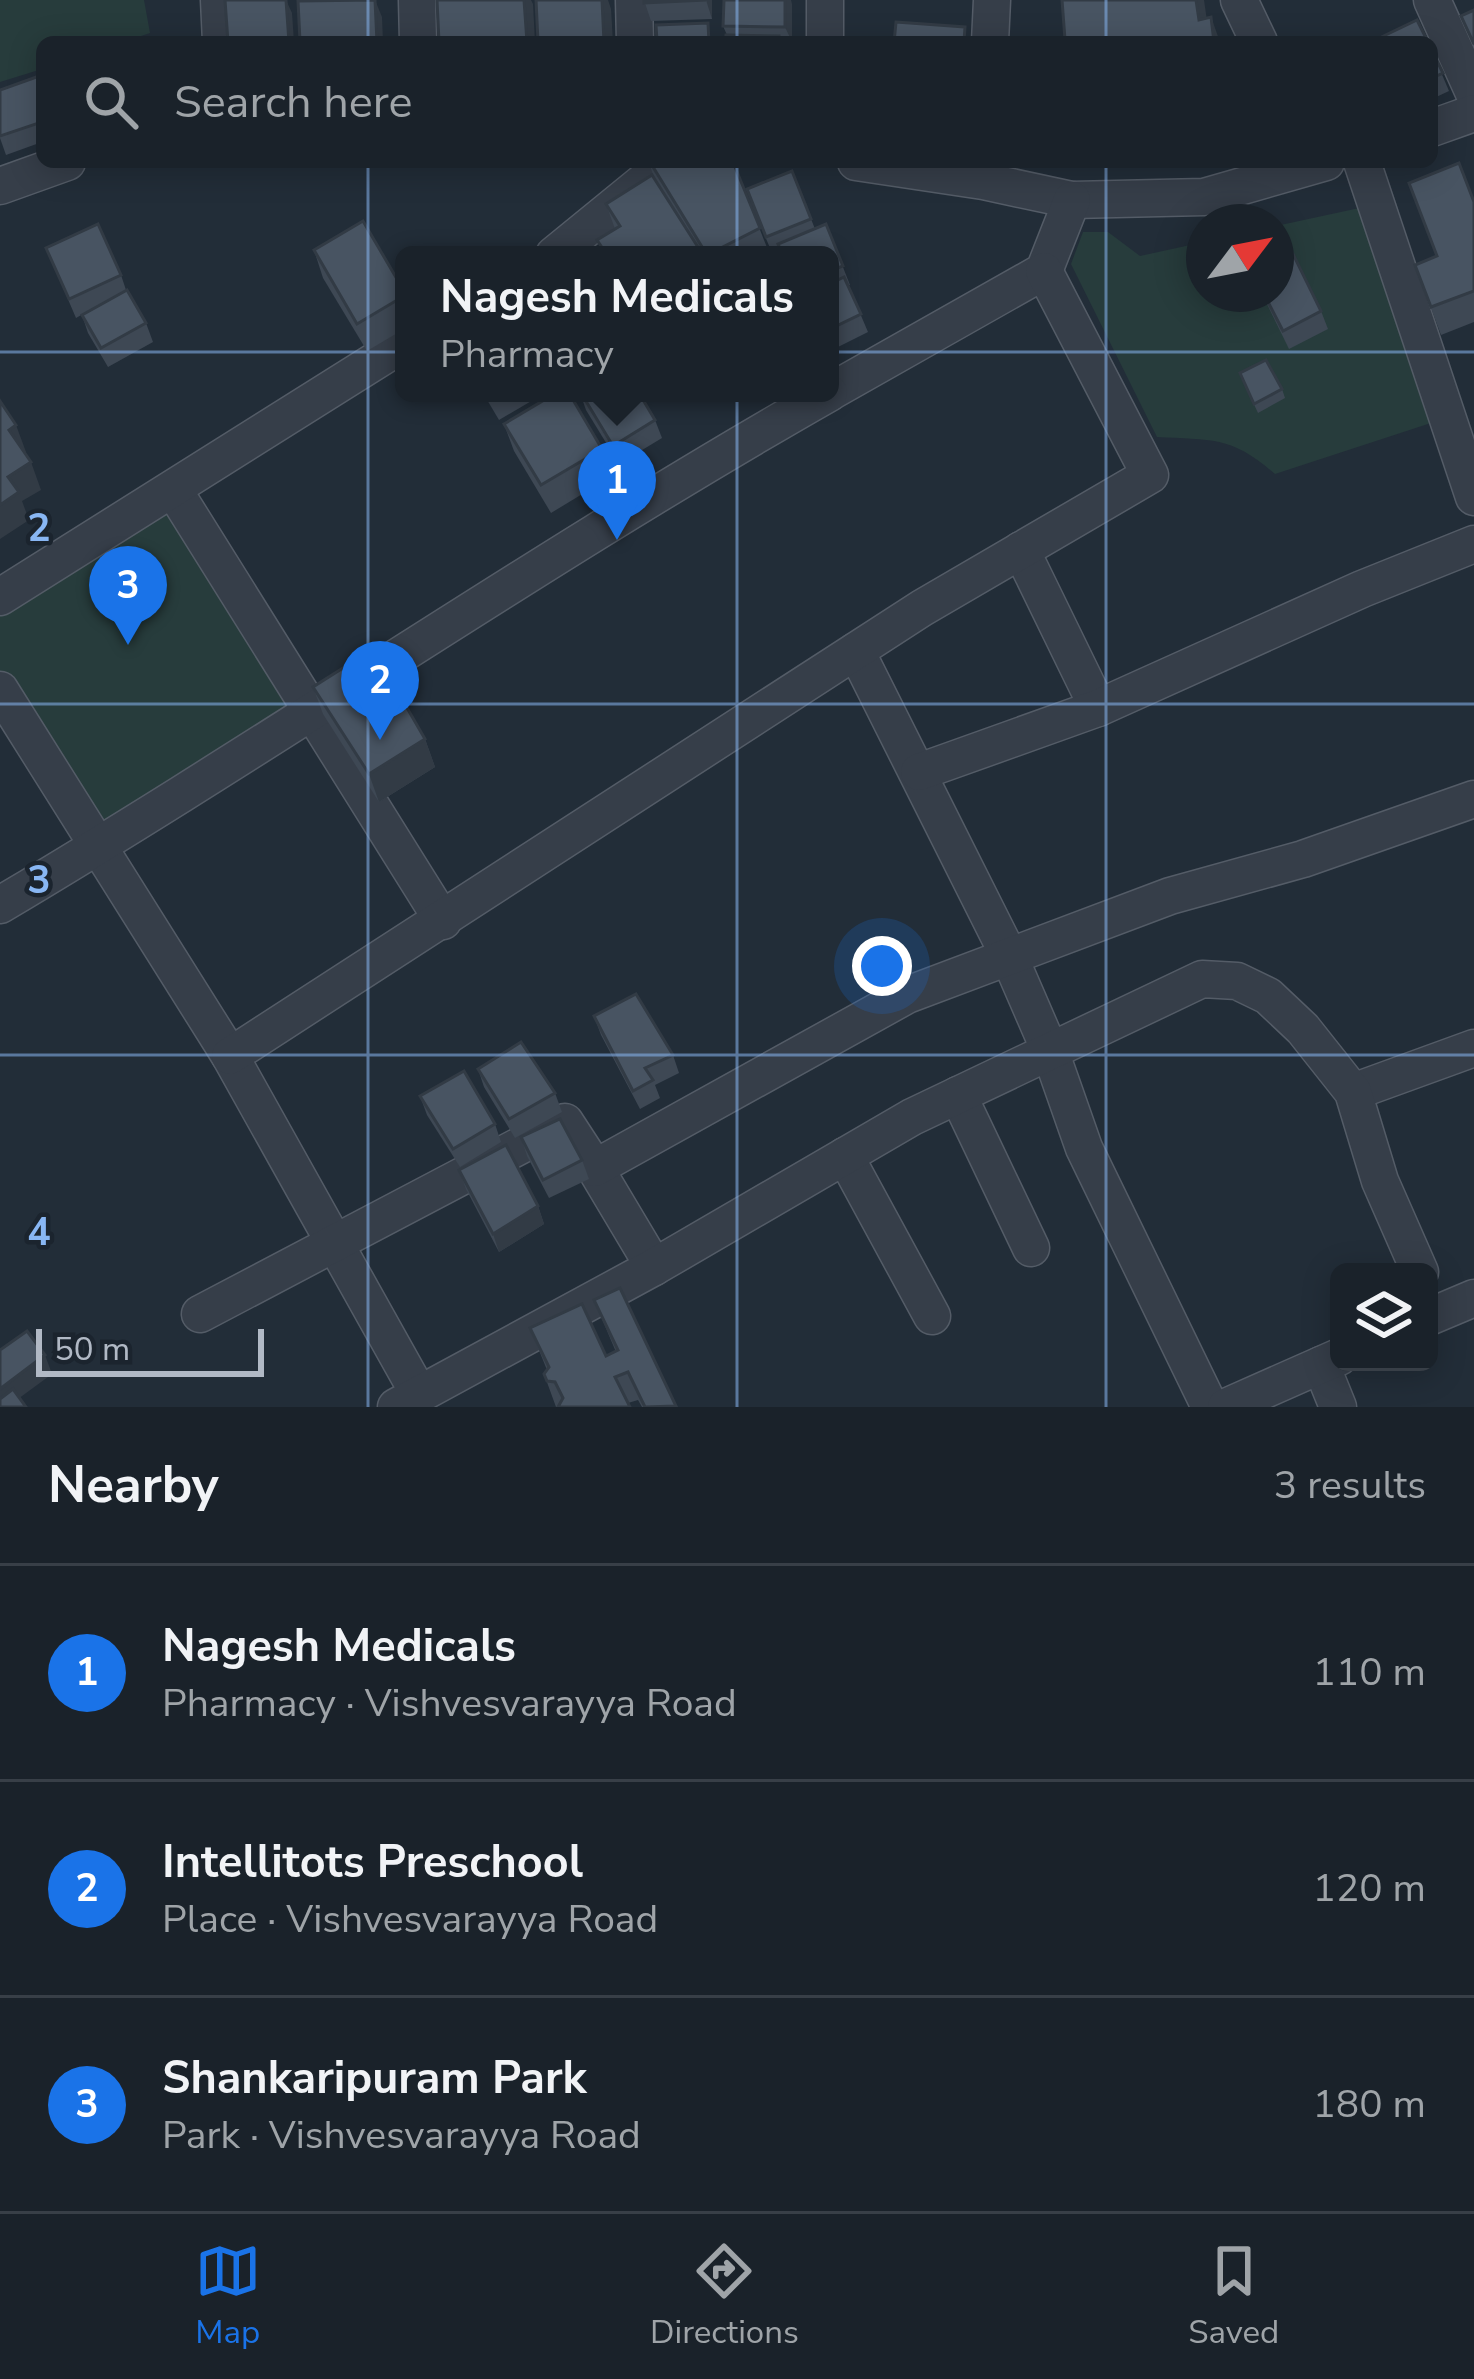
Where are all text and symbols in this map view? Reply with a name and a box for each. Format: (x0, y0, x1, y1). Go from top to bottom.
search box (36, 36, 1438, 168)
icon: search (78, 69, 144, 135)
text: Search here (174, 72, 413, 133)
north arrow (1186, 204, 1294, 312)
popup (395, 246, 839, 402)
text: Nagesh Medicals (440, 267, 794, 328)
text: Pharmacy (440, 328, 614, 381)
pin: 1 (578, 441, 656, 540)
text: 2 (27, 502, 51, 555)
pin: 3 (89, 546, 167, 645)
pin: 2 (341, 641, 419, 740)
text: 3 (27, 854, 51, 907)
your location (852, 936, 912, 996)
text: 4 (27, 1206, 51, 1259)
map controls (1330, 1263, 1438, 1371)
button: layers (1330, 1263, 1438, 1371)
scale bar (36, 1323, 264, 1376)
text: 50 m (54, 1327, 130, 1372)
text: Nearby (48, 1450, 219, 1520)
text: 3 results (1274, 1459, 1426, 1512)
text: Nagesh Medicals (162, 1616, 516, 1677)
text: 1 (75, 1646, 99, 1699)
text: 110 m (1312, 1646, 1426, 1699)
text: Pharmacy · Vishvesvarayya Road (162, 1677, 737, 1730)
text: Intellitots Preschool (162, 1832, 583, 1893)
text: 2 (75, 1862, 99, 1915)
text: 120 m (1312, 1862, 1426, 1915)
text: Place · Vishvesvarayya Road (162, 1893, 658, 1946)
text: Shankaripuram Park (162, 2048, 587, 2109)
text: 3 (75, 2078, 99, 2131)
text: 180 m (1312, 2078, 1426, 2131)
text: Park · Vishvesvarayya Road (162, 2109, 641, 2162)
tab: Map (195, 2238, 261, 2355)
tab: Directions (650, 2238, 799, 2355)
tab: Saved (1188, 2238, 1279, 2355)

